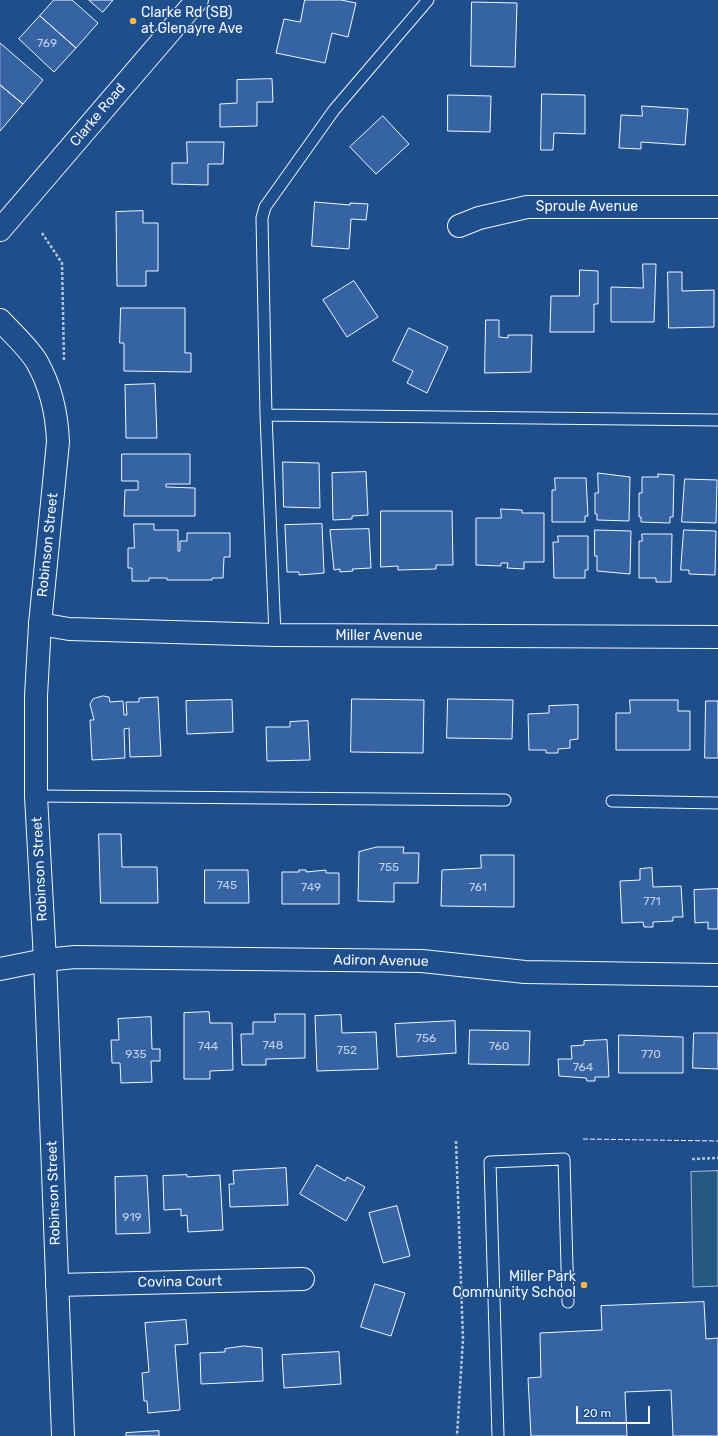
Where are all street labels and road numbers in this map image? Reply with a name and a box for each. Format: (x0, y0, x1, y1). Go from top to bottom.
street label: Clarke Road (67, 80, 129, 150)
street label: Sproule Avenue (536, 199, 638, 215)
street label: Robinson Street (34, 492, 62, 598)
street label: Miller Avenue (336, 628, 422, 644)
street label: Robinson Street (29, 816, 51, 922)
street label: Adiron Avenue (333, 952, 429, 970)
street label: Robinson Street (44, 1140, 64, 1246)
street label: Covina Court (138, 1273, 222, 1291)

